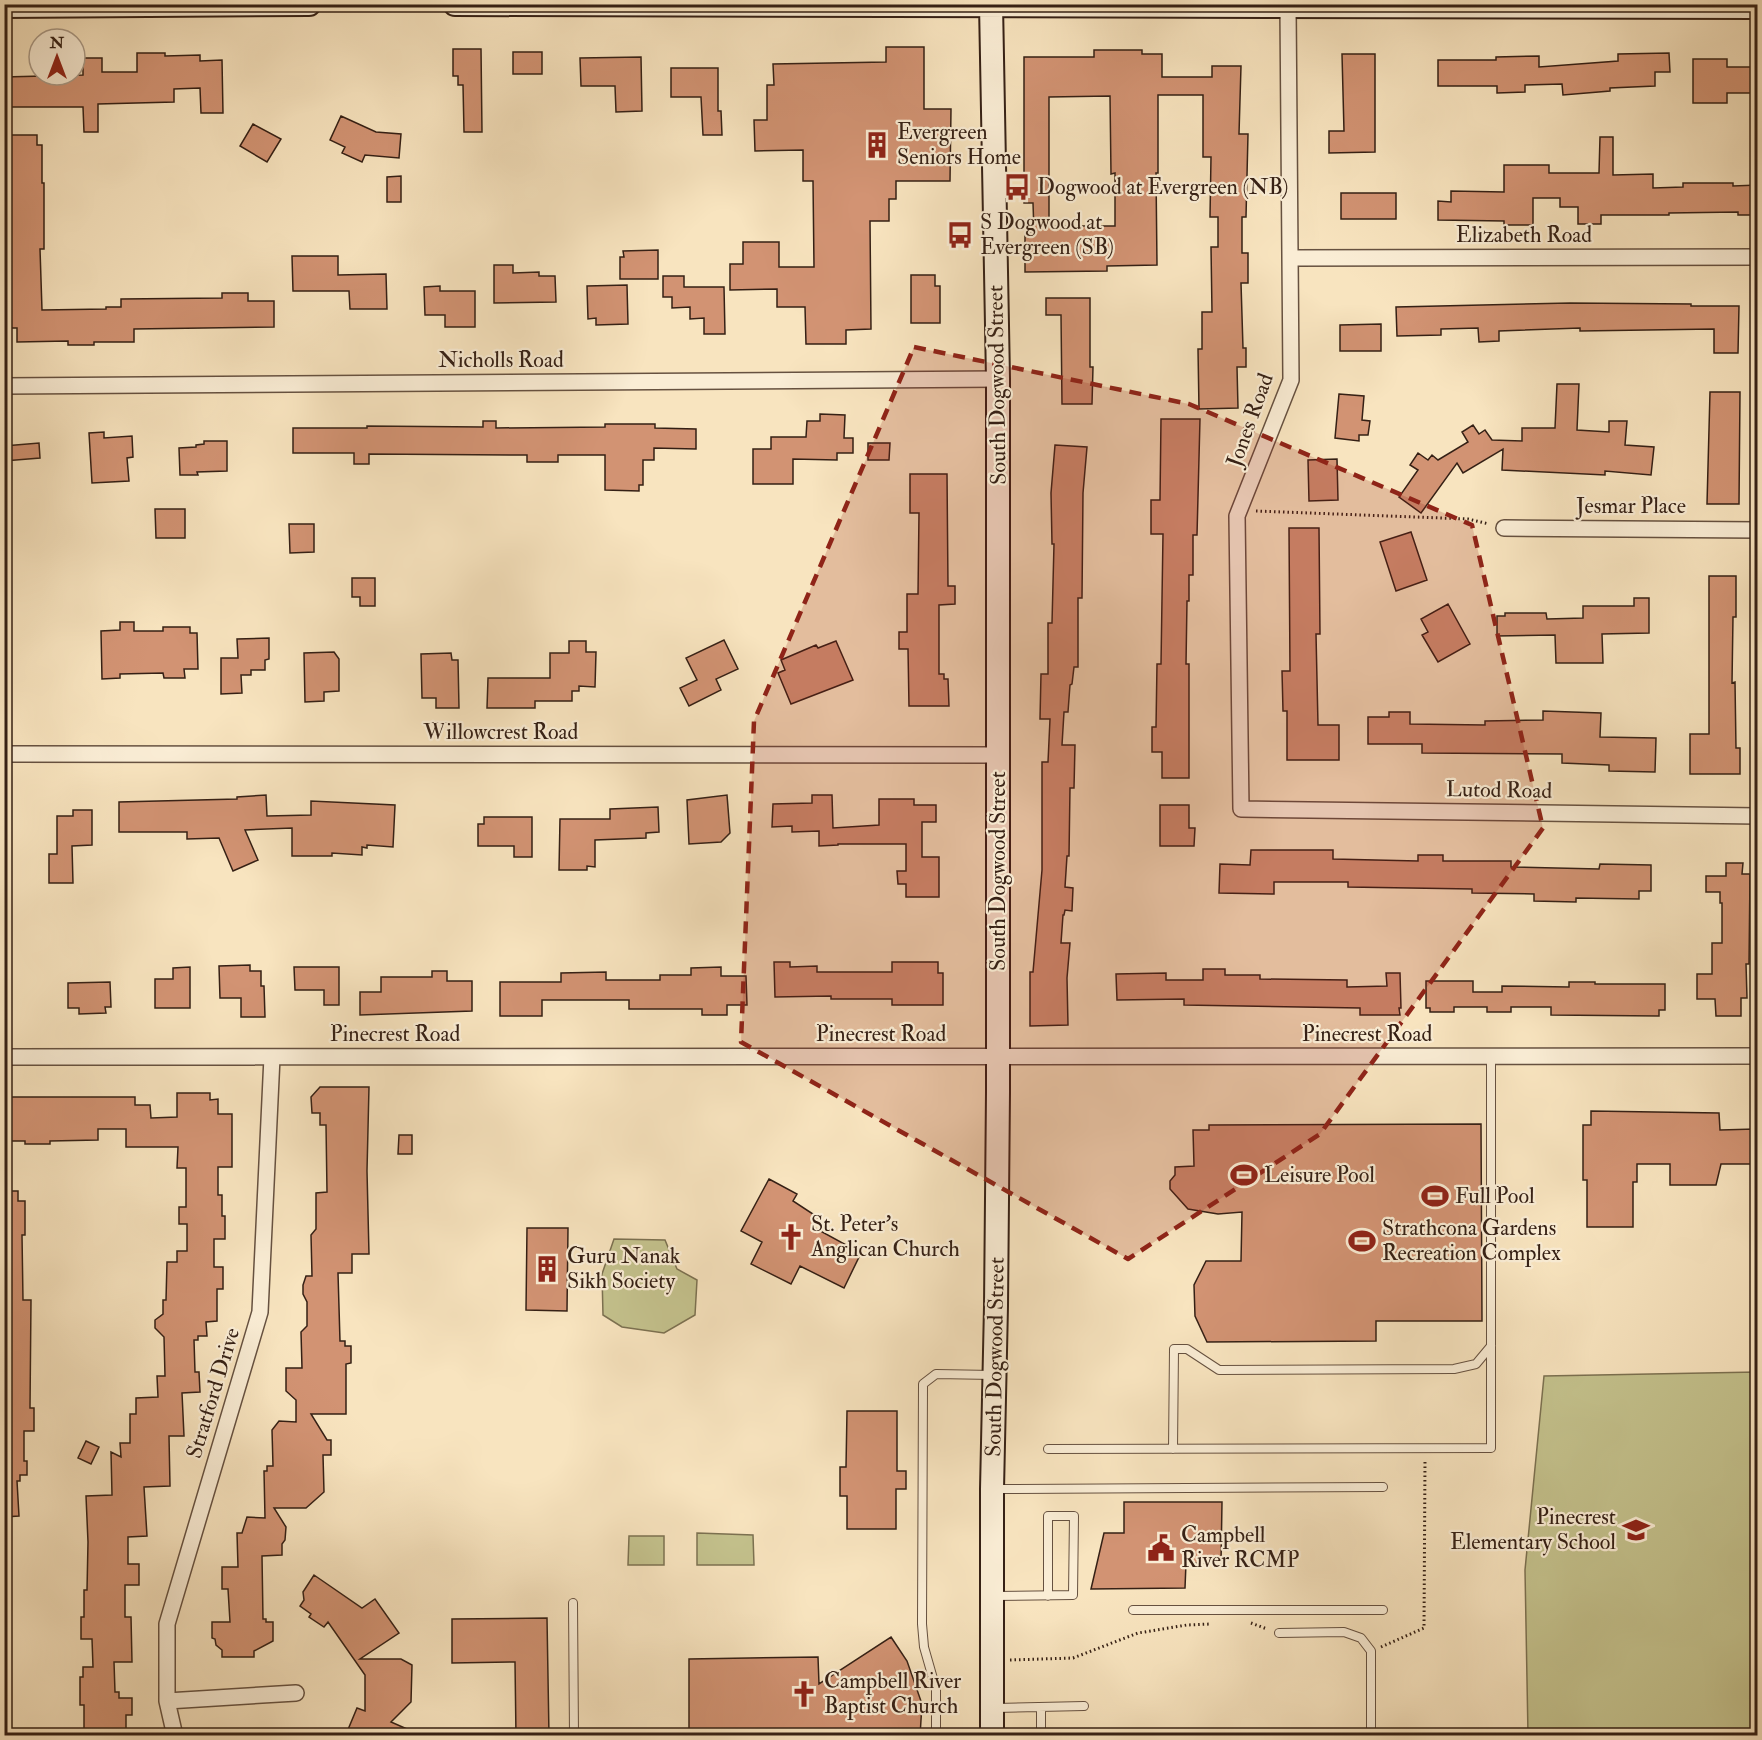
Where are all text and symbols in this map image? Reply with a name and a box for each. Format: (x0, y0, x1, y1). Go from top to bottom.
north arrow (27, 27, 87, 87)
text: N (49, 33, 65, 53)
place label: Evergreen Seniors Home (897, 118, 1021, 171)
building icon: Evergreen Seniors Home (862, 130, 892, 160)
bus stop icon: Dogwood at Evergreen (NB) (1002, 172, 1032, 202)
place label: Dogwood at Evergreen (NB) (1037, 173, 1289, 201)
place label: S Dogwood at Evergreen (SB) (980, 208, 1114, 261)
bus stop icon: S Dogwood at Evergreen (SB) (945, 220, 975, 250)
street label: Elizabeth Road (1456, 221, 1592, 249)
street label: South Dogwood Street (981, 285, 1013, 485)
street label: Nicholls Road (438, 346, 564, 374)
street label: Jones Road (1220, 369, 1280, 472)
street label: Jesmar Place (1575, 492, 1686, 520)
street label: Willowcrest Road (423, 718, 579, 746)
street label: South Dogwood Street (984, 771, 1012, 971)
street label: Lutod Road (1446, 775, 1553, 805)
street label: Pinecrest Road (330, 1020, 460, 1048)
street label: Pinecrest Road (816, 1020, 946, 1048)
street label: Pinecrest Road (1302, 1020, 1432, 1048)
sports icon: Leisure Pool (1229, 1160, 1259, 1190)
place label: Leisure Pool (1264, 1161, 1375, 1189)
sports icon: Full Pool (1420, 1181, 1450, 1211)
place label: Full Pool (1455, 1182, 1535, 1210)
place label: St. Peter's Anglican Church (810, 1210, 960, 1263)
place label: Strathcona Gardens Recreation Complex (1382, 1214, 1561, 1268)
church icon: St. Peter's Anglican Church (776, 1222, 806, 1252)
sports icon: Strathcona Gardens Recreation Complex (1347, 1226, 1377, 1256)
place label: Guru Nanak Sikh Society (567, 1242, 681, 1295)
building icon: Guru Nanak Sikh Society (532, 1254, 562, 1284)
street label: South Dogwood Street (979, 1257, 1011, 1457)
street label: Stratford Drive (180, 1324, 246, 1462)
place label: Pinecrest Elementary School (1450, 1503, 1616, 1556)
school or university icon: Pinecrest Elementary School (1621, 1515, 1651, 1545)
place label: Campbell River RCMP (1181, 1521, 1300, 1574)
public building icon: Campbell River RCMP (1146, 1533, 1176, 1563)
place label: Campbell River Baptist Church (824, 1667, 962, 1721)
church icon: Campbell River Baptist Church (789, 1679, 819, 1709)

